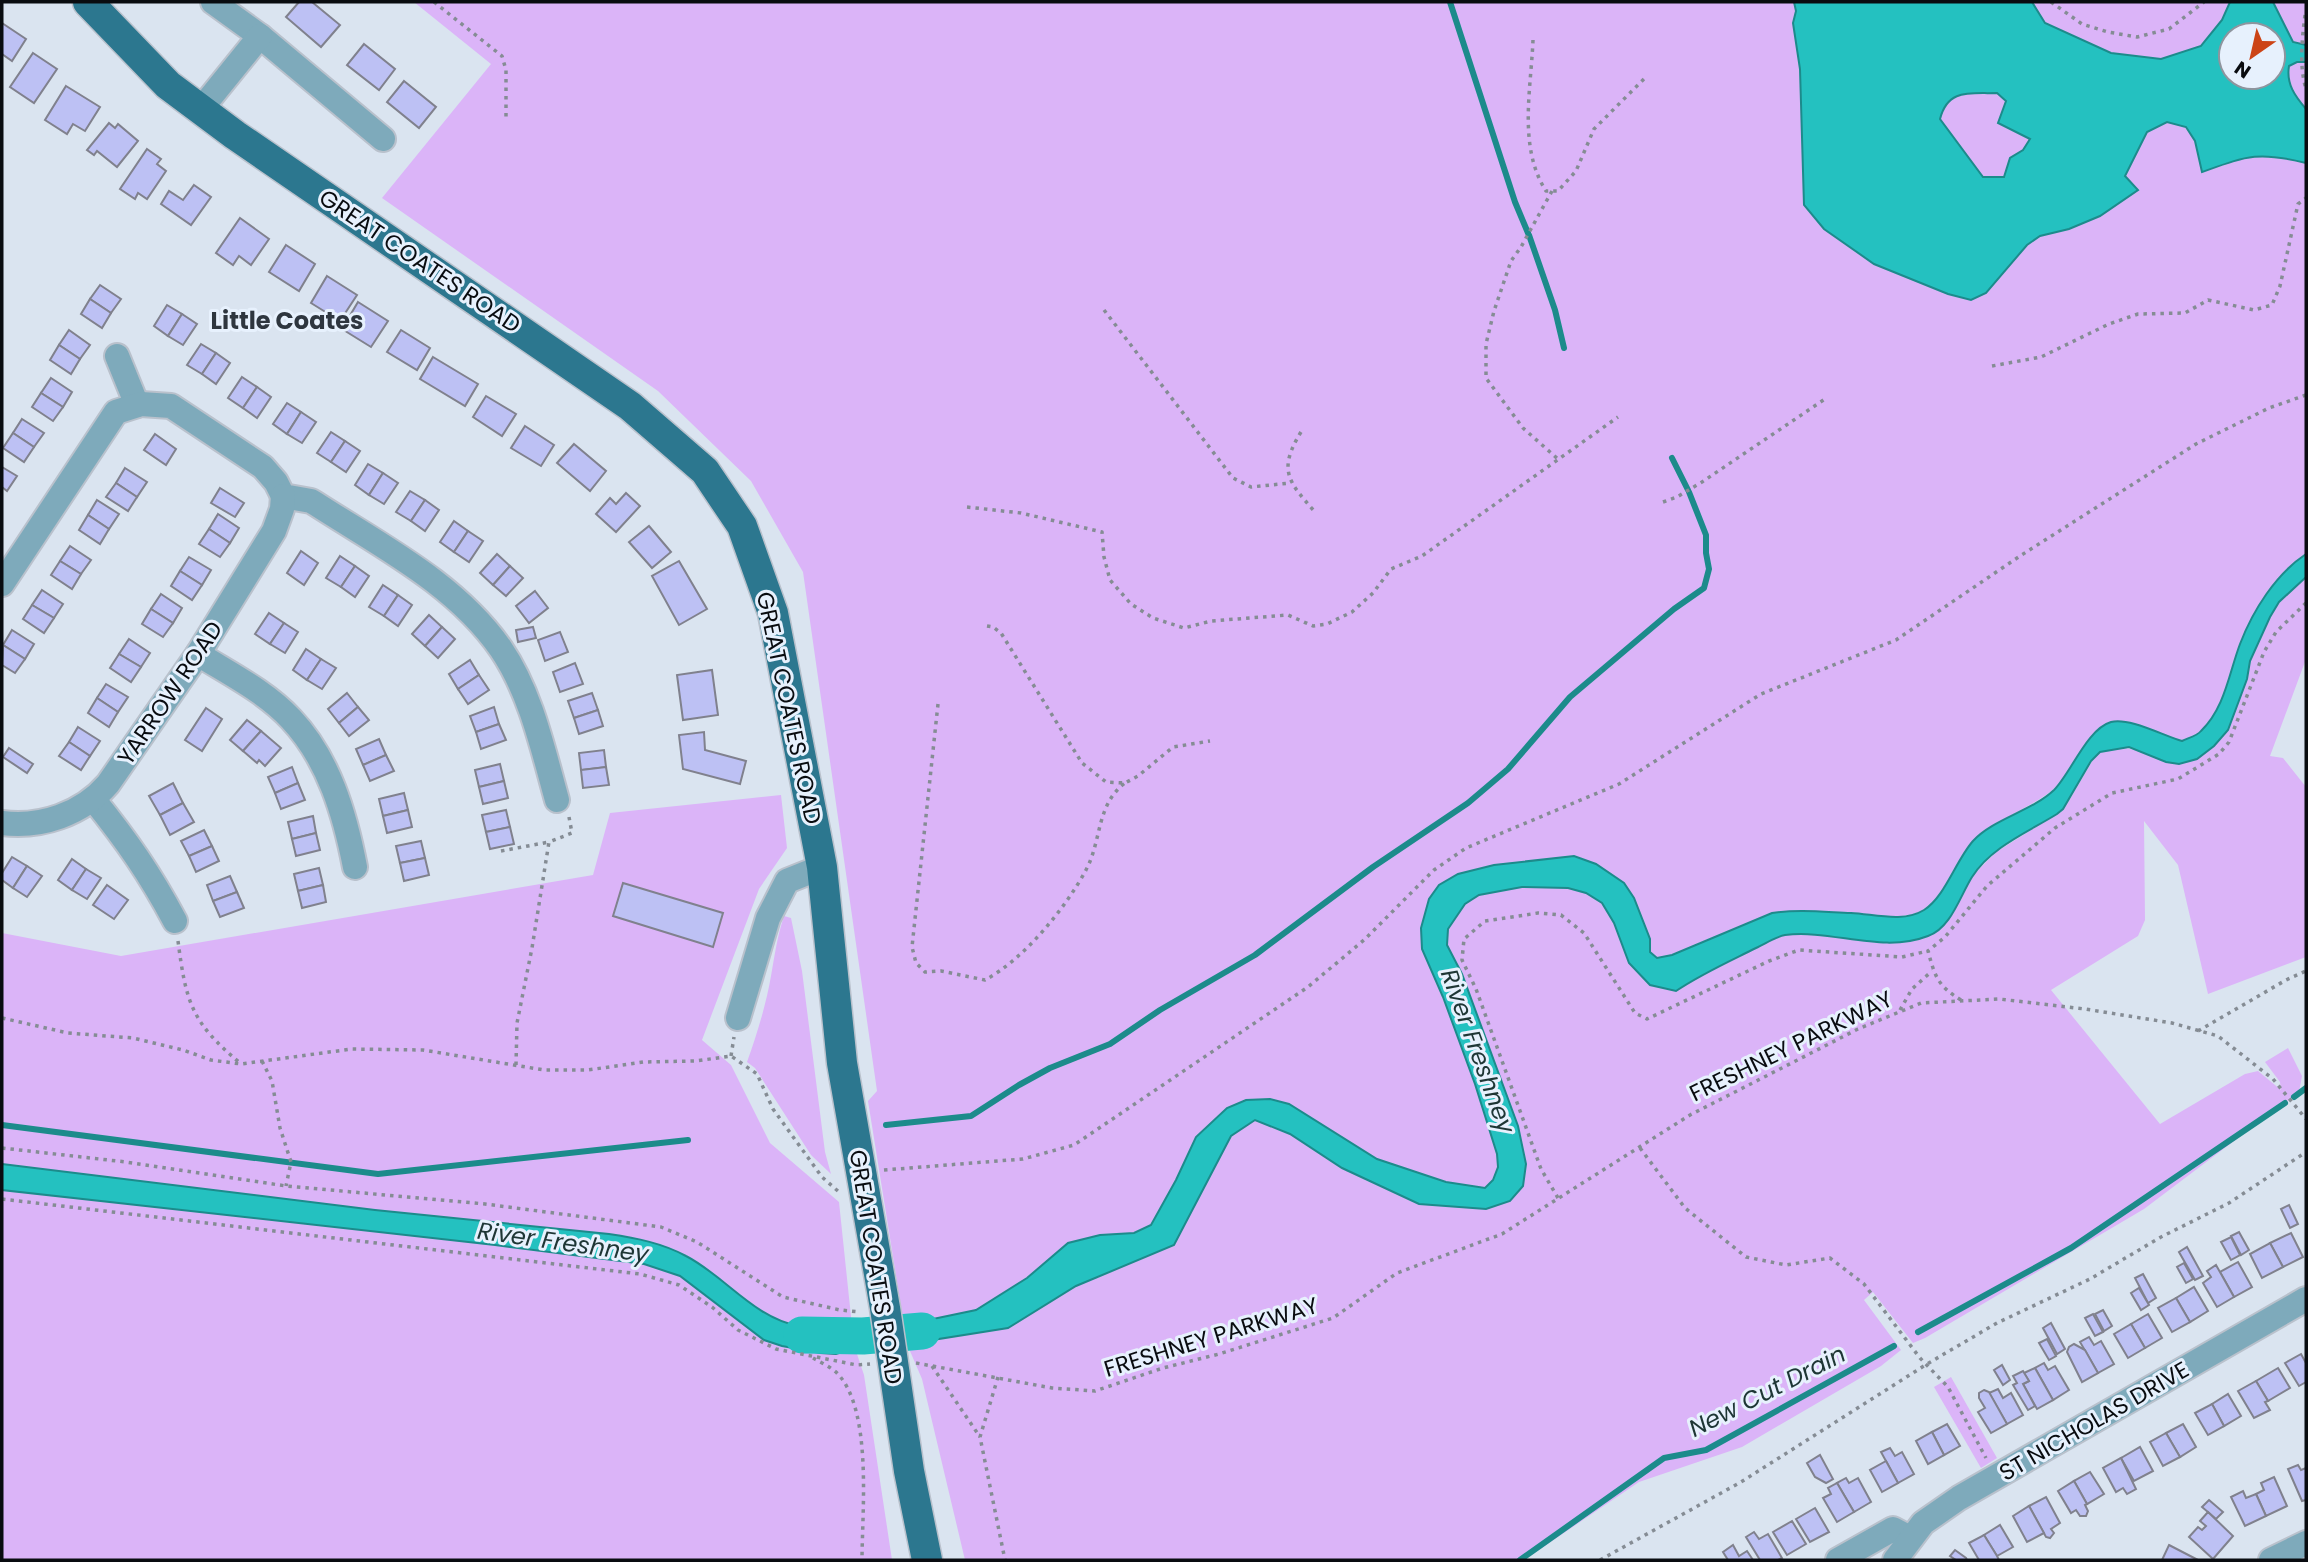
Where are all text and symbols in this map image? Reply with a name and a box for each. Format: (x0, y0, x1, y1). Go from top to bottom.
north arrow (2217, 21, 2287, 91)
text: N (2229, 54, 2256, 85)
street label: GREAT COATES ROAD (313, 182, 527, 340)
district label: Little Coates (211, 304, 363, 337)
street label: GREAT COATES ROAD (749, 589, 829, 827)
street label: YARROW ROAD (110, 615, 230, 771)
water label: River Freshney (1433, 964, 1524, 1139)
street label: FRESHNEY PARKWAY (1684, 983, 1898, 1109)
street label: GREAT COATES ROAD (842, 1148, 910, 1386)
water label: River Freshney (475, 1214, 652, 1271)
street label: FRESHNEY PARKWAY (1100, 1289, 1322, 1385)
water label: New Cut Drain (1683, 1337, 1851, 1445)
street label: ST NICHOLAS DRIVE (1993, 1354, 2195, 1488)

